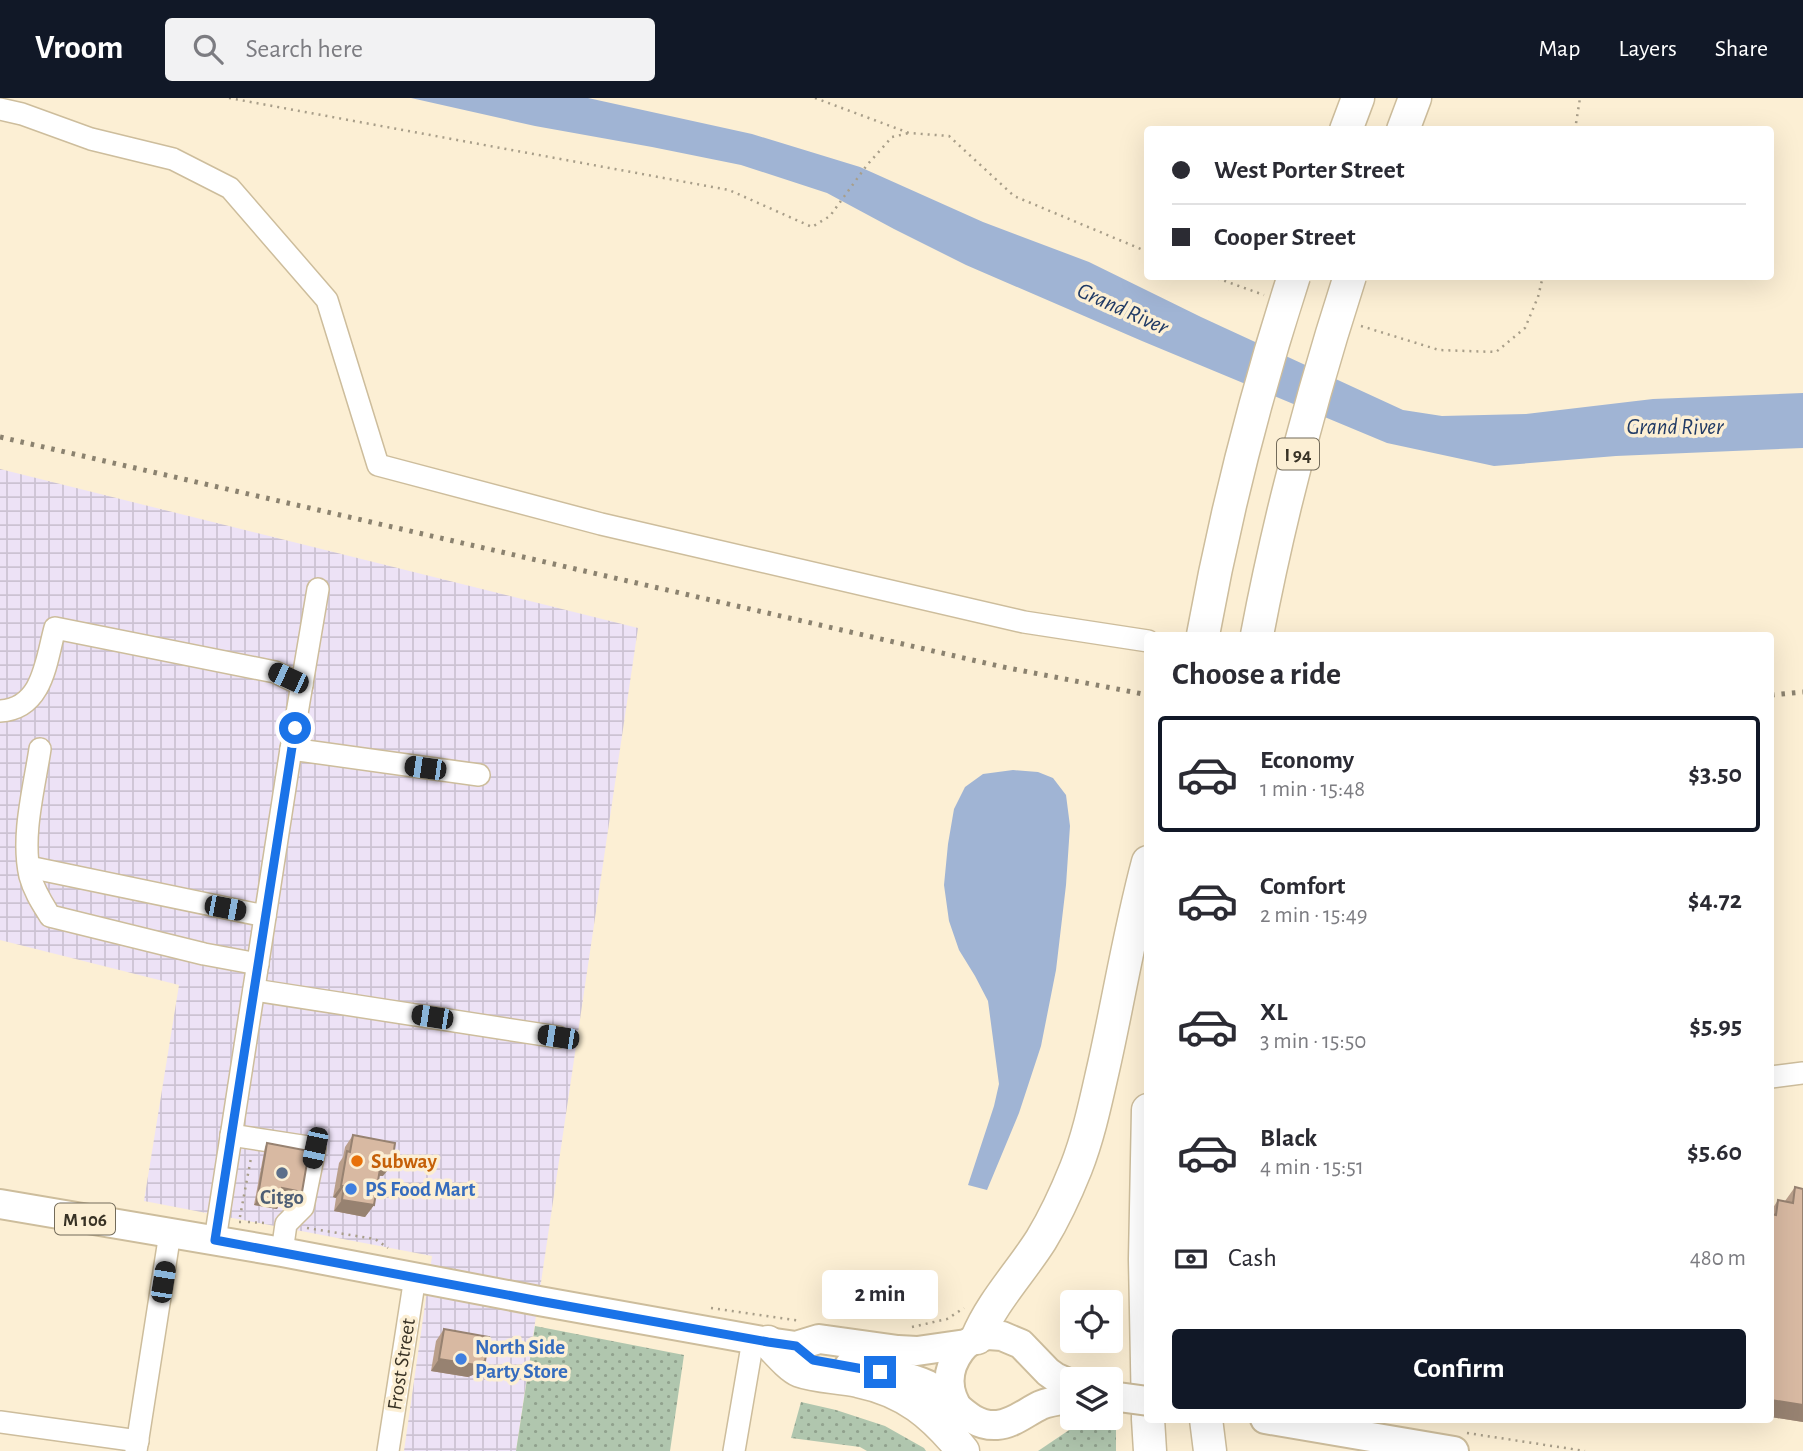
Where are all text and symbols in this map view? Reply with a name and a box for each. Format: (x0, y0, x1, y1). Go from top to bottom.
search box (165, 18, 655, 81)
icon: search (189, 30, 227, 68)
text: Vroom (35, 32, 123, 65)
text: Search here (245, 36, 363, 62)
text: Map (1538, 37, 1580, 61)
text: Layers (1618, 37, 1677, 61)
text: Share (1715, 37, 1768, 61)
text: West Porter Street (1214, 157, 1405, 183)
text: Cooper Street (1214, 224, 1356, 250)
water label: Grand River (1073, 279, 1172, 340)
water label: Grand River (1627, 416, 1724, 439)
road number: I 94 (1277, 438, 1319, 470)
text: Choose a ride (1172, 658, 1341, 690)
car (265, 660, 312, 696)
route start (279, 712, 311, 744)
icon: car (1176, 743, 1239, 806)
text: Economy (1260, 747, 1354, 773)
car (403, 755, 448, 781)
text: $3.50 (1688, 761, 1742, 787)
text: 1 min · 15:48 (1260, 778, 1365, 801)
icon: car (1176, 869, 1239, 932)
text: Comfort (1260, 873, 1345, 899)
text: $4.72 (1688, 887, 1742, 913)
car (203, 894, 248, 922)
text: 2 min · 15:49 (1260, 904, 1368, 927)
icon: car (1176, 995, 1239, 1058)
text: XL (1260, 999, 1287, 1025)
car (410, 1003, 455, 1031)
text: $5.95 (1689, 1013, 1742, 1039)
car (536, 1023, 581, 1051)
text: 3 min · 15:50 (1260, 1030, 1367, 1053)
icon: car (1176, 1121, 1239, 1184)
car (301, 1125, 330, 1171)
text: Black (1260, 1125, 1317, 1151)
text: $5.60 (1687, 1139, 1742, 1165)
place label: Subway (371, 1151, 437, 1172)
marker: Subway (349, 1153, 365, 1169)
text: 4 min · 15:51 (1260, 1156, 1364, 1179)
marker: Citgo (274, 1165, 290, 1181)
place label: PS Food Mart (365, 1179, 475, 1200)
marker: PS Food Mart (343, 1181, 359, 1197)
place label: Citgo (260, 1187, 304, 1208)
road number: M 106 (55, 1204, 115, 1234)
icon: cash (1172, 1240, 1210, 1278)
text: Cash (1228, 1245, 1277, 1271)
text: 480 m (1690, 1247, 1746, 1270)
car (150, 1260, 177, 1304)
callout: 2 min (822, 1270, 938, 1320)
text: 2 min (854, 1283, 906, 1306)
map controls (1060, 1290, 1123, 1430)
button: locate (1060, 1290, 1123, 1353)
street label: Frost Street (384, 1316, 419, 1412)
button: Confirm (1172, 1329, 1746, 1409)
place label: North Side Party Store (475, 1337, 568, 1382)
marker: North Side Party Store (453, 1351, 469, 1367)
route end (864, 1356, 896, 1388)
button: layers (1060, 1367, 1123, 1430)

